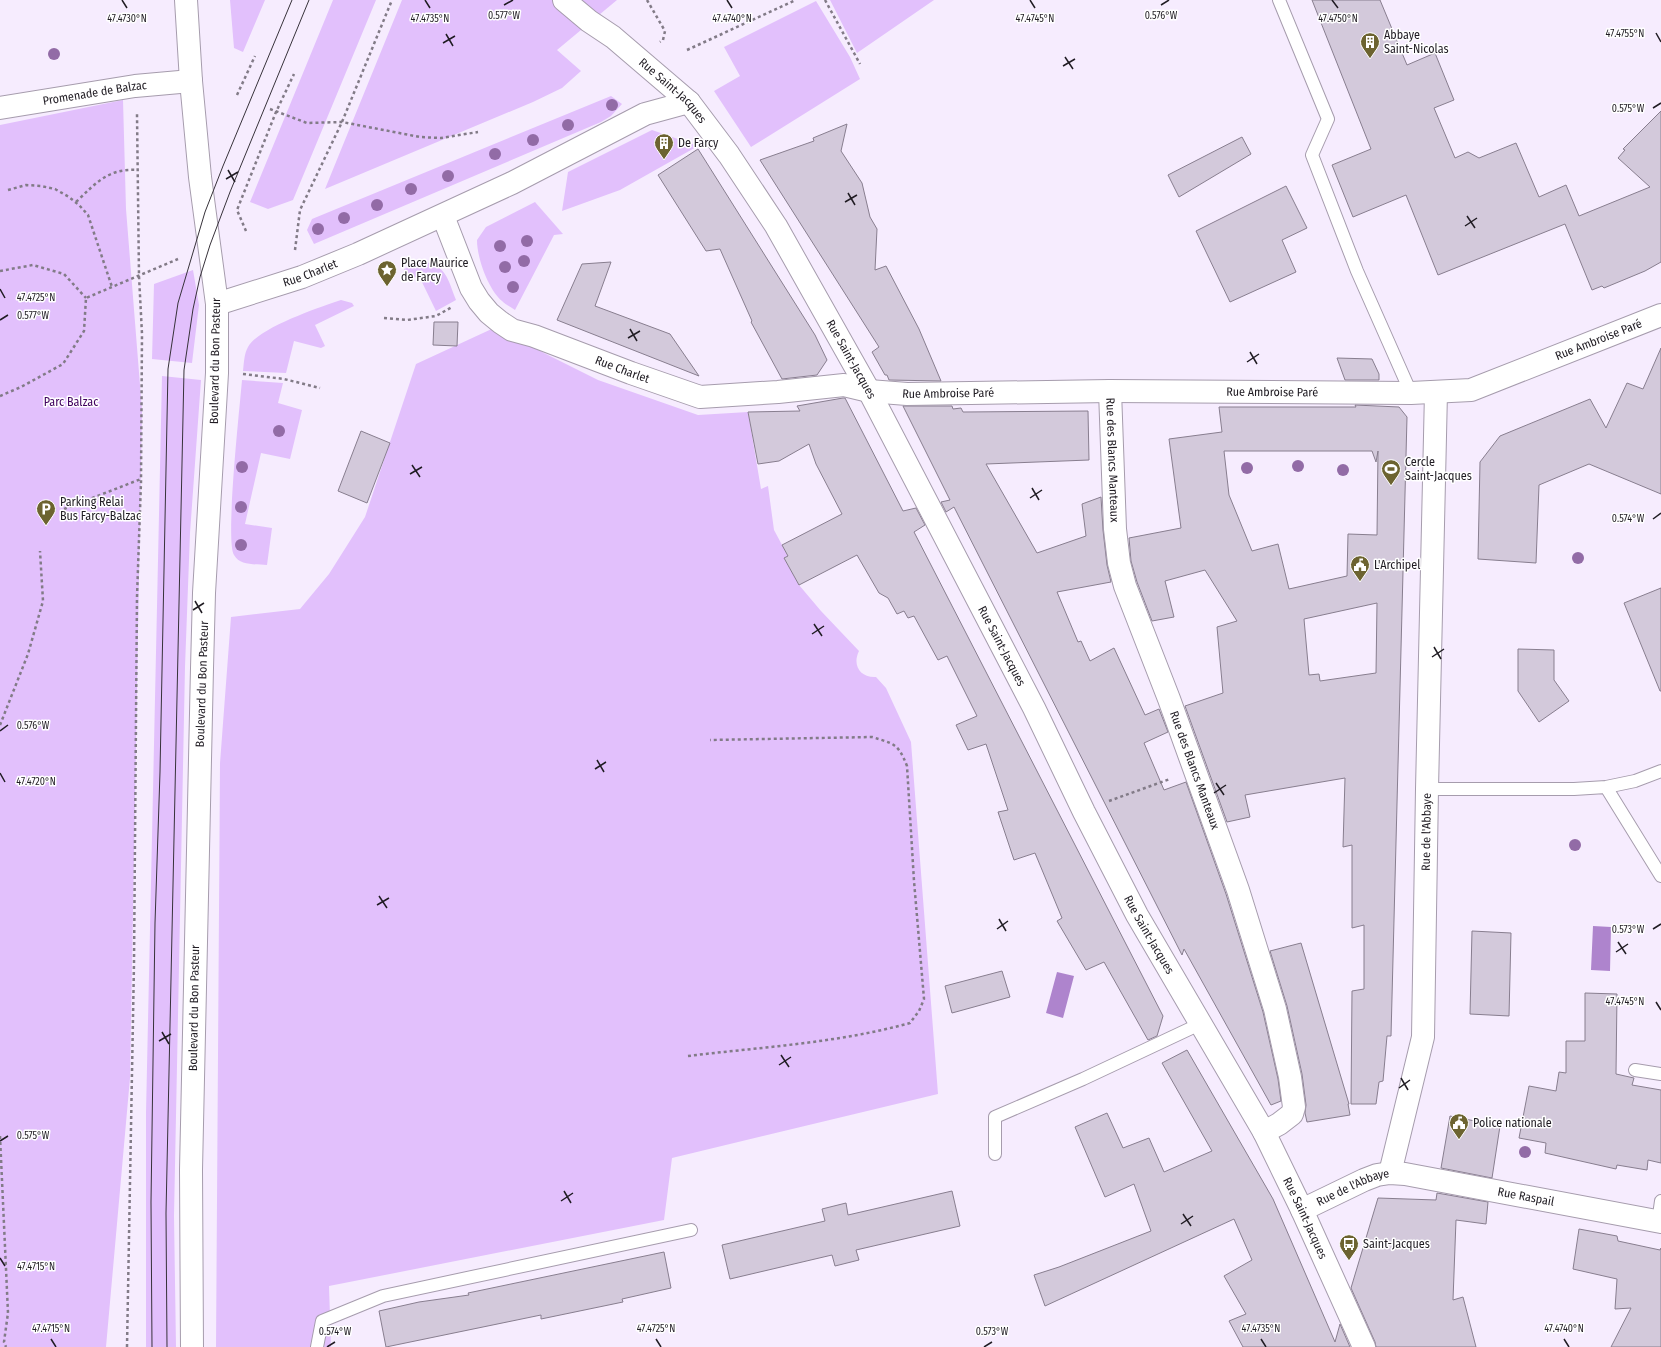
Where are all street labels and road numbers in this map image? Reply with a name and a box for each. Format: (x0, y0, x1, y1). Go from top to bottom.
street label: Rue Saint-Jacques (636, 55, 709, 126)
street label: Promenade de Balzac (42, 78, 147, 108)
street label: Rue Charlet (281, 256, 339, 290)
street label: Boulevard du Bon Pasteur (207, 297, 223, 424)
street label: Rue Ambroise Paré (1553, 316, 1644, 363)
street label: Rue Saint-Jacques (823, 317, 879, 401)
street label: Rue Charlet (593, 353, 651, 386)
street label: Rue Ambroise Paré (1226, 385, 1318, 399)
street label: Rue Ambroise Paré (902, 386, 994, 401)
street label: Rue des Blancs Manteaux (1103, 397, 1122, 523)
street label: Rue Saint-Jacques (975, 604, 1028, 689)
street label: Boulevard du Bon Pasteur (193, 620, 211, 747)
street label: Rue des Blancs Manteaux (1167, 709, 1223, 832)
street label: Rue de l'Abbaye (1419, 793, 1434, 871)
street label: Rue Saint-Jacques (1121, 893, 1177, 977)
street label: Boulevard du Bon Pasteur (186, 944, 202, 1071)
street label: Rue de l'Abbaye (1314, 1166, 1390, 1209)
street label: Rue Saint-Jacques (1280, 1175, 1330, 1261)
street label: Rue Raspail (1496, 1185, 1555, 1209)

